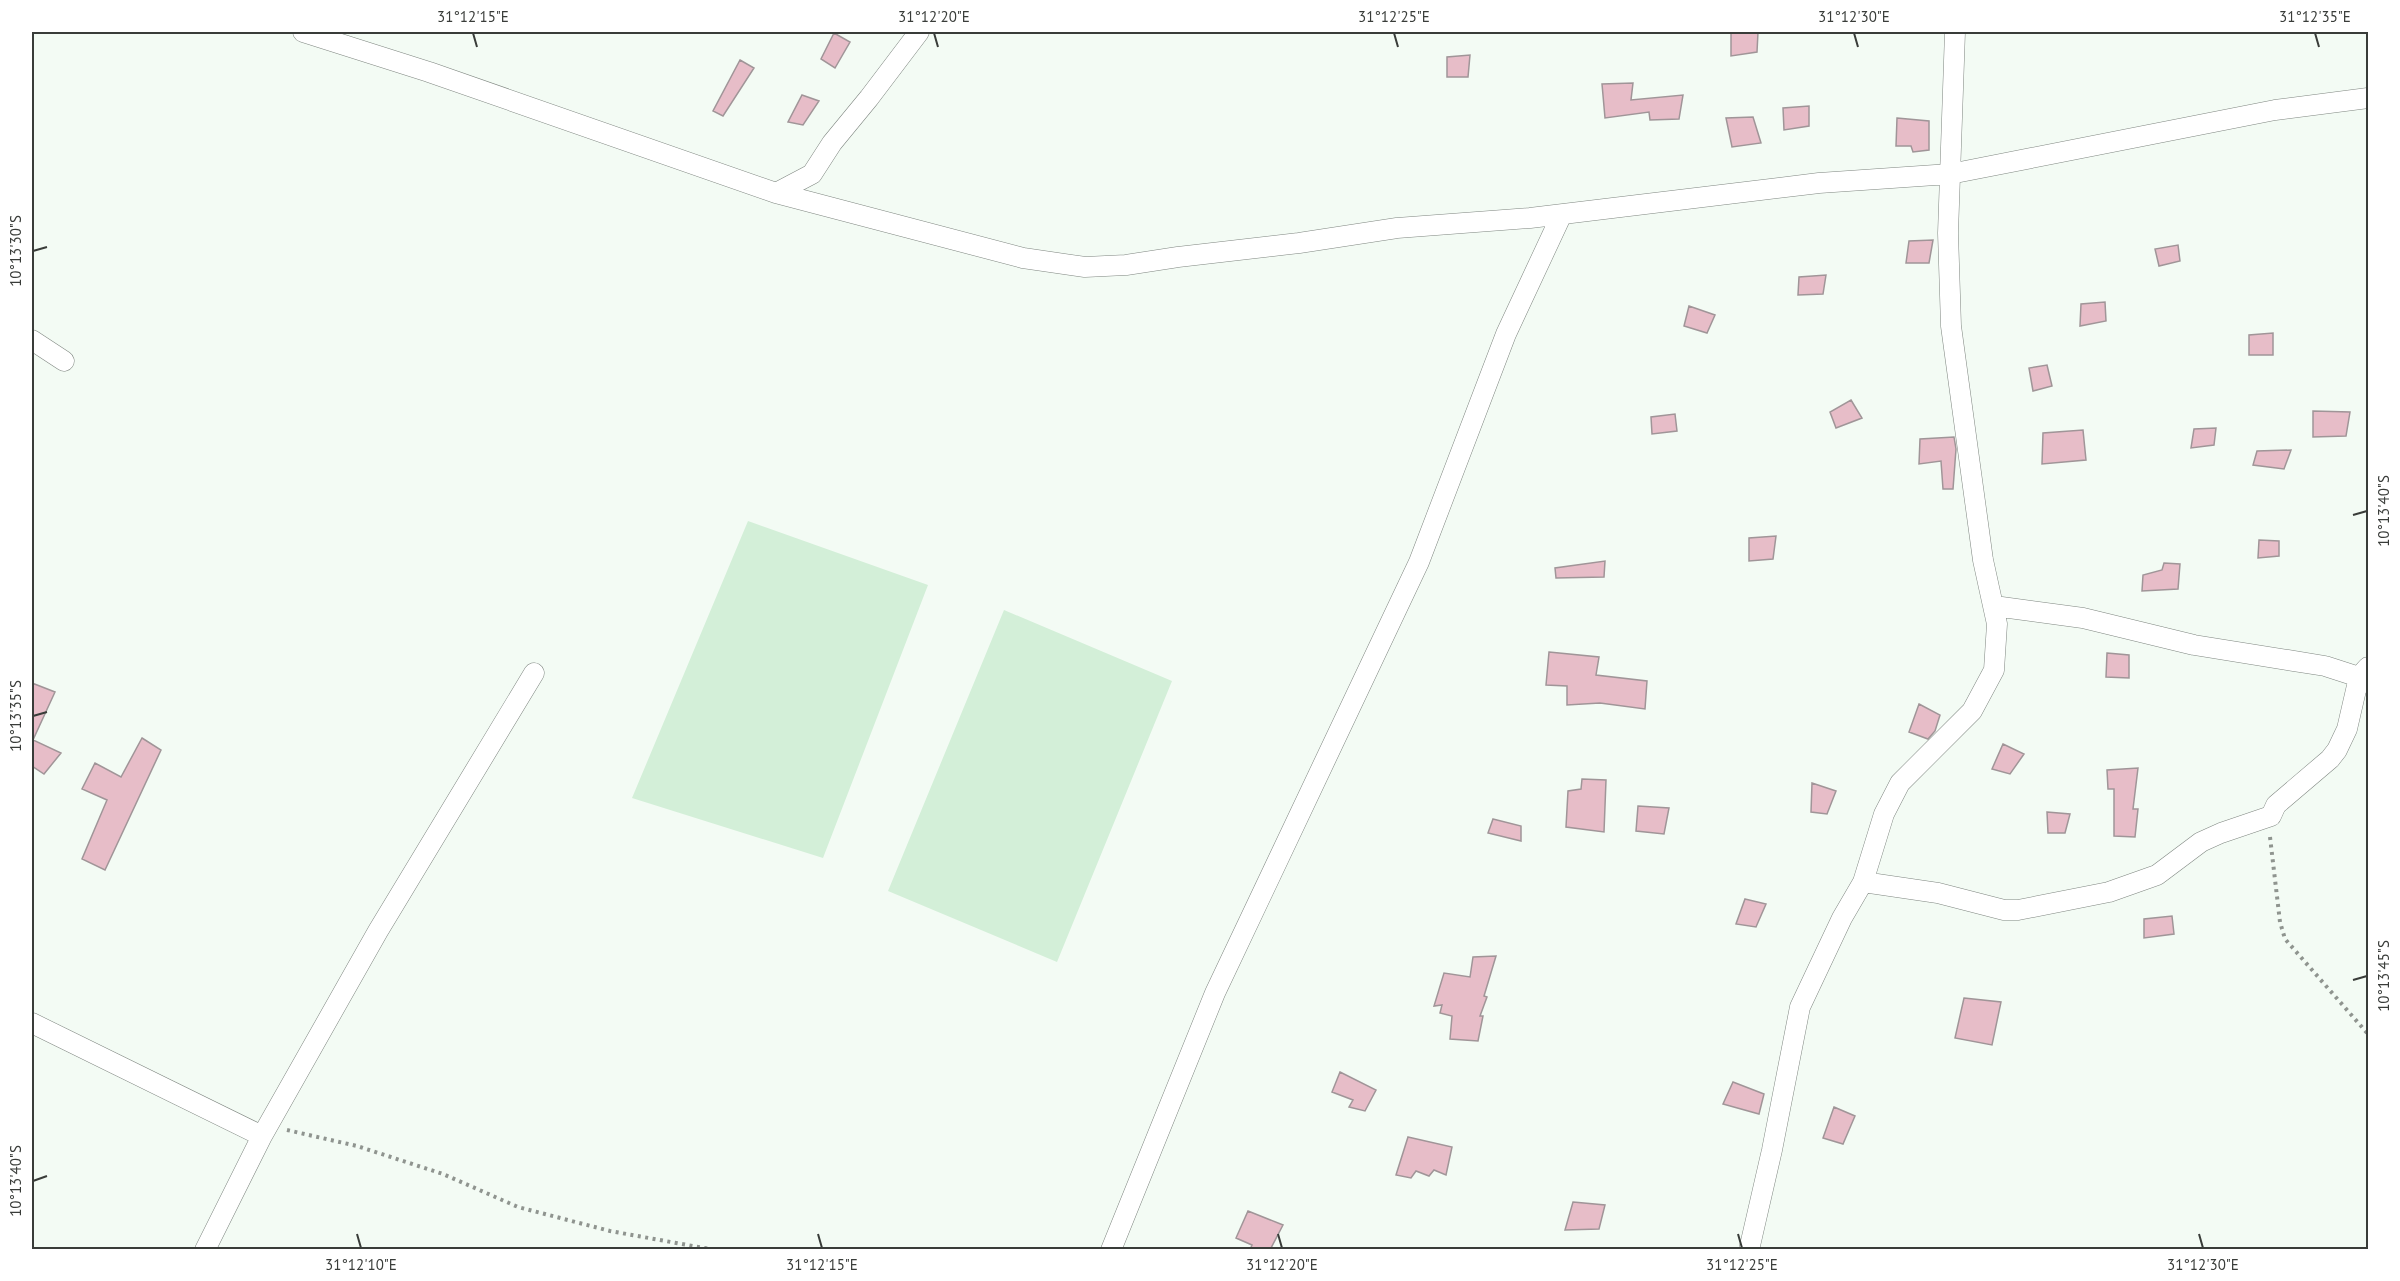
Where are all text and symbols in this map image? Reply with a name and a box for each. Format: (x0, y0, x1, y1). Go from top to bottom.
text: 31°12'15"E (437, 7, 509, 26)
text: 31°12'20"E (898, 7, 970, 26)
text: 31°12'25"E (1358, 7, 1430, 26)
text: 31°12'30"E (1818, 7, 1890, 26)
text: 31°12'35"E (2279, 7, 2351, 26)
text: 10°13'30"S (6, 215, 25, 287)
text: 10°13'40"S (2374, 475, 2393, 547)
text: 10°13'35"S (6, 680, 25, 752)
text: 10°13'45"S (2374, 940, 2393, 1012)
text: 10°13'40"S (6, 1145, 25, 1217)
text: 31°12'10"E (325, 1255, 397, 1274)
text: 31°12'15"E (786, 1255, 858, 1274)
text: 31°12'20"E (1246, 1255, 1318, 1274)
text: 31°12'25"E (1706, 1255, 1778, 1274)
text: 31°12'30"E (2167, 1255, 2239, 1274)

